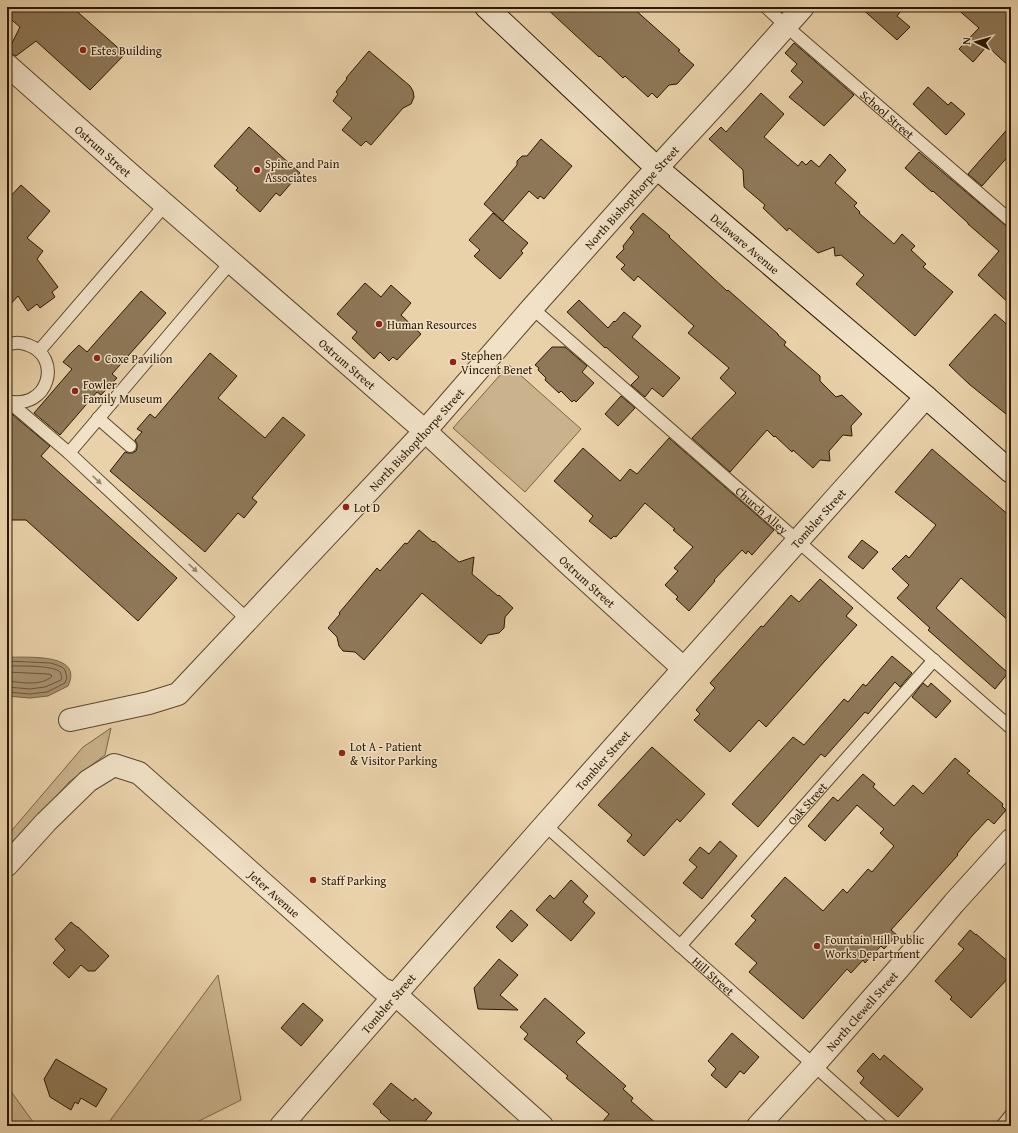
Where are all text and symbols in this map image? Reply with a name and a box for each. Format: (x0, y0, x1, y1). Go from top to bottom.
north arrow (956, 22, 996, 62)
text: N (958, 36, 974, 45)
place label: Estes Building (91, 42, 162, 59)
marker: Estes Building (78, 45, 88, 55)
street label: School Street (857, 86, 919, 143)
street label: Ostrum Street (71, 121, 136, 181)
street label: North Bishopthorpe Street (580, 141, 683, 253)
place label: Spine and Pain Associates (265, 155, 340, 186)
marker: Spine and Pain Associates (252, 165, 262, 175)
street label: Delaware Avenue (707, 209, 784, 278)
place label: Human Resources (387, 316, 477, 333)
marker: Human Resources (374, 319, 384, 329)
street label: Ostrum Street (315, 334, 380, 394)
place label: Stephen Vincent Benet (461, 347, 533, 378)
place label: Coxe Pavilion (105, 350, 173, 367)
marker: Coxe Pavilion (92, 353, 102, 363)
marker: Stephen Vincent Benet (448, 357, 458, 367)
place label: Fowler Family Museum (83, 376, 162, 407)
street label: North Bishopthorpe Street (365, 383, 468, 494)
marker: Fowler Family Museum (70, 386, 80, 396)
one-way arrow (92, 475, 102, 485)
street label: Church Alley (732, 482, 792, 537)
street label: Tombler Street (786, 484, 850, 552)
place label: Lot D (354, 499, 380, 516)
marker: Lot D (341, 502, 351, 512)
street label: Ostrum Street (556, 551, 620, 612)
one-way arrow (188, 564, 198, 573)
street label: Tombler Street (571, 726, 634, 794)
place label: Lot A - Patient & Visitor Parking (350, 738, 437, 769)
marker: Lot A - Patient & Visitor Parking (337, 748, 347, 758)
street label: Oak Street (783, 777, 831, 828)
street label: Jeter Avenue (244, 865, 304, 921)
place label: Staff Parking (321, 872, 386, 889)
marker: Staff Parking (308, 875, 318, 885)
place label: Fountain Hill Public Works Department (825, 931, 925, 962)
marker: Fountain Hill Public Works Department (812, 941, 822, 951)
street label: Hill Street (689, 952, 739, 999)
street label: North Clewell Street (822, 966, 902, 1055)
street label: Tombler Street (357, 969, 420, 1037)

